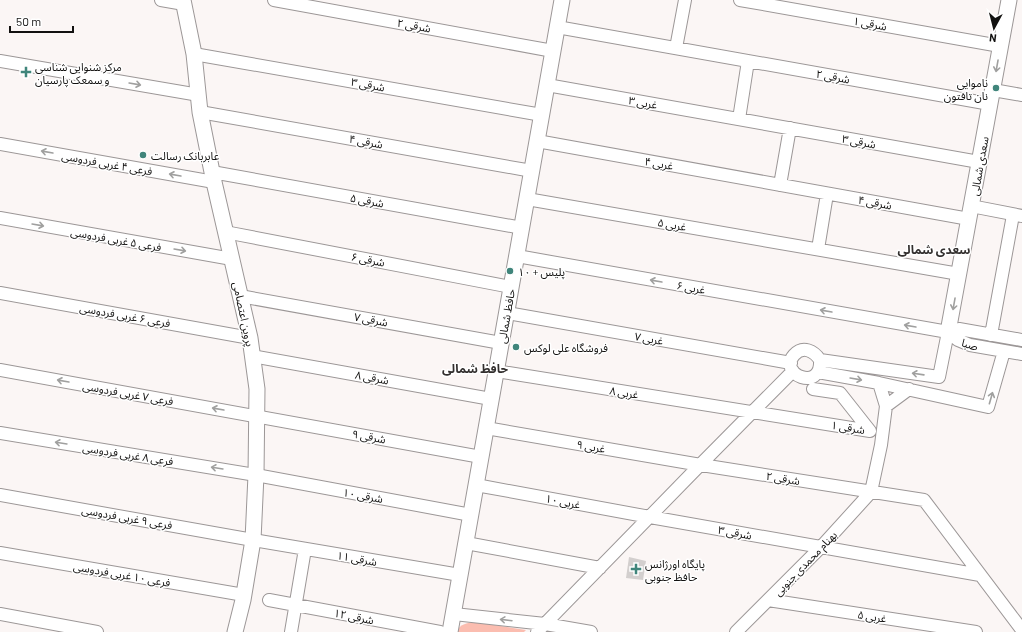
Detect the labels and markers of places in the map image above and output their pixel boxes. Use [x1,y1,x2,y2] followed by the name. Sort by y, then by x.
[35,60,122,88] place label: مرکز شنوایی شناسی و سمعک پارسیان
[20,66,32,78] marker: مرکز شنوایی شناسی و سمعک پارسیان
[944,76,988,103] place label: ناموایی نان تافتون
[991,83,1001,93] marker: ناموایی نان تافتون
[151,149,220,163] place label: عابربانک رسالت
[138,150,148,160] marker: عابربانک رسالت
[518,265,565,280] place label: پلیس + ۱۰
[505,266,515,276] marker: پلیس + ۱۰
[524,341,608,355] place label: فروشگاه علی لوکس
[511,342,521,352] marker: فروشگاه علی لوکس
[645,557,705,584] place label: پایگاه اورژانس حافظ جنوبی
[630,563,642,575] marker: پایگاه اورژانس حافظ جنوبی

